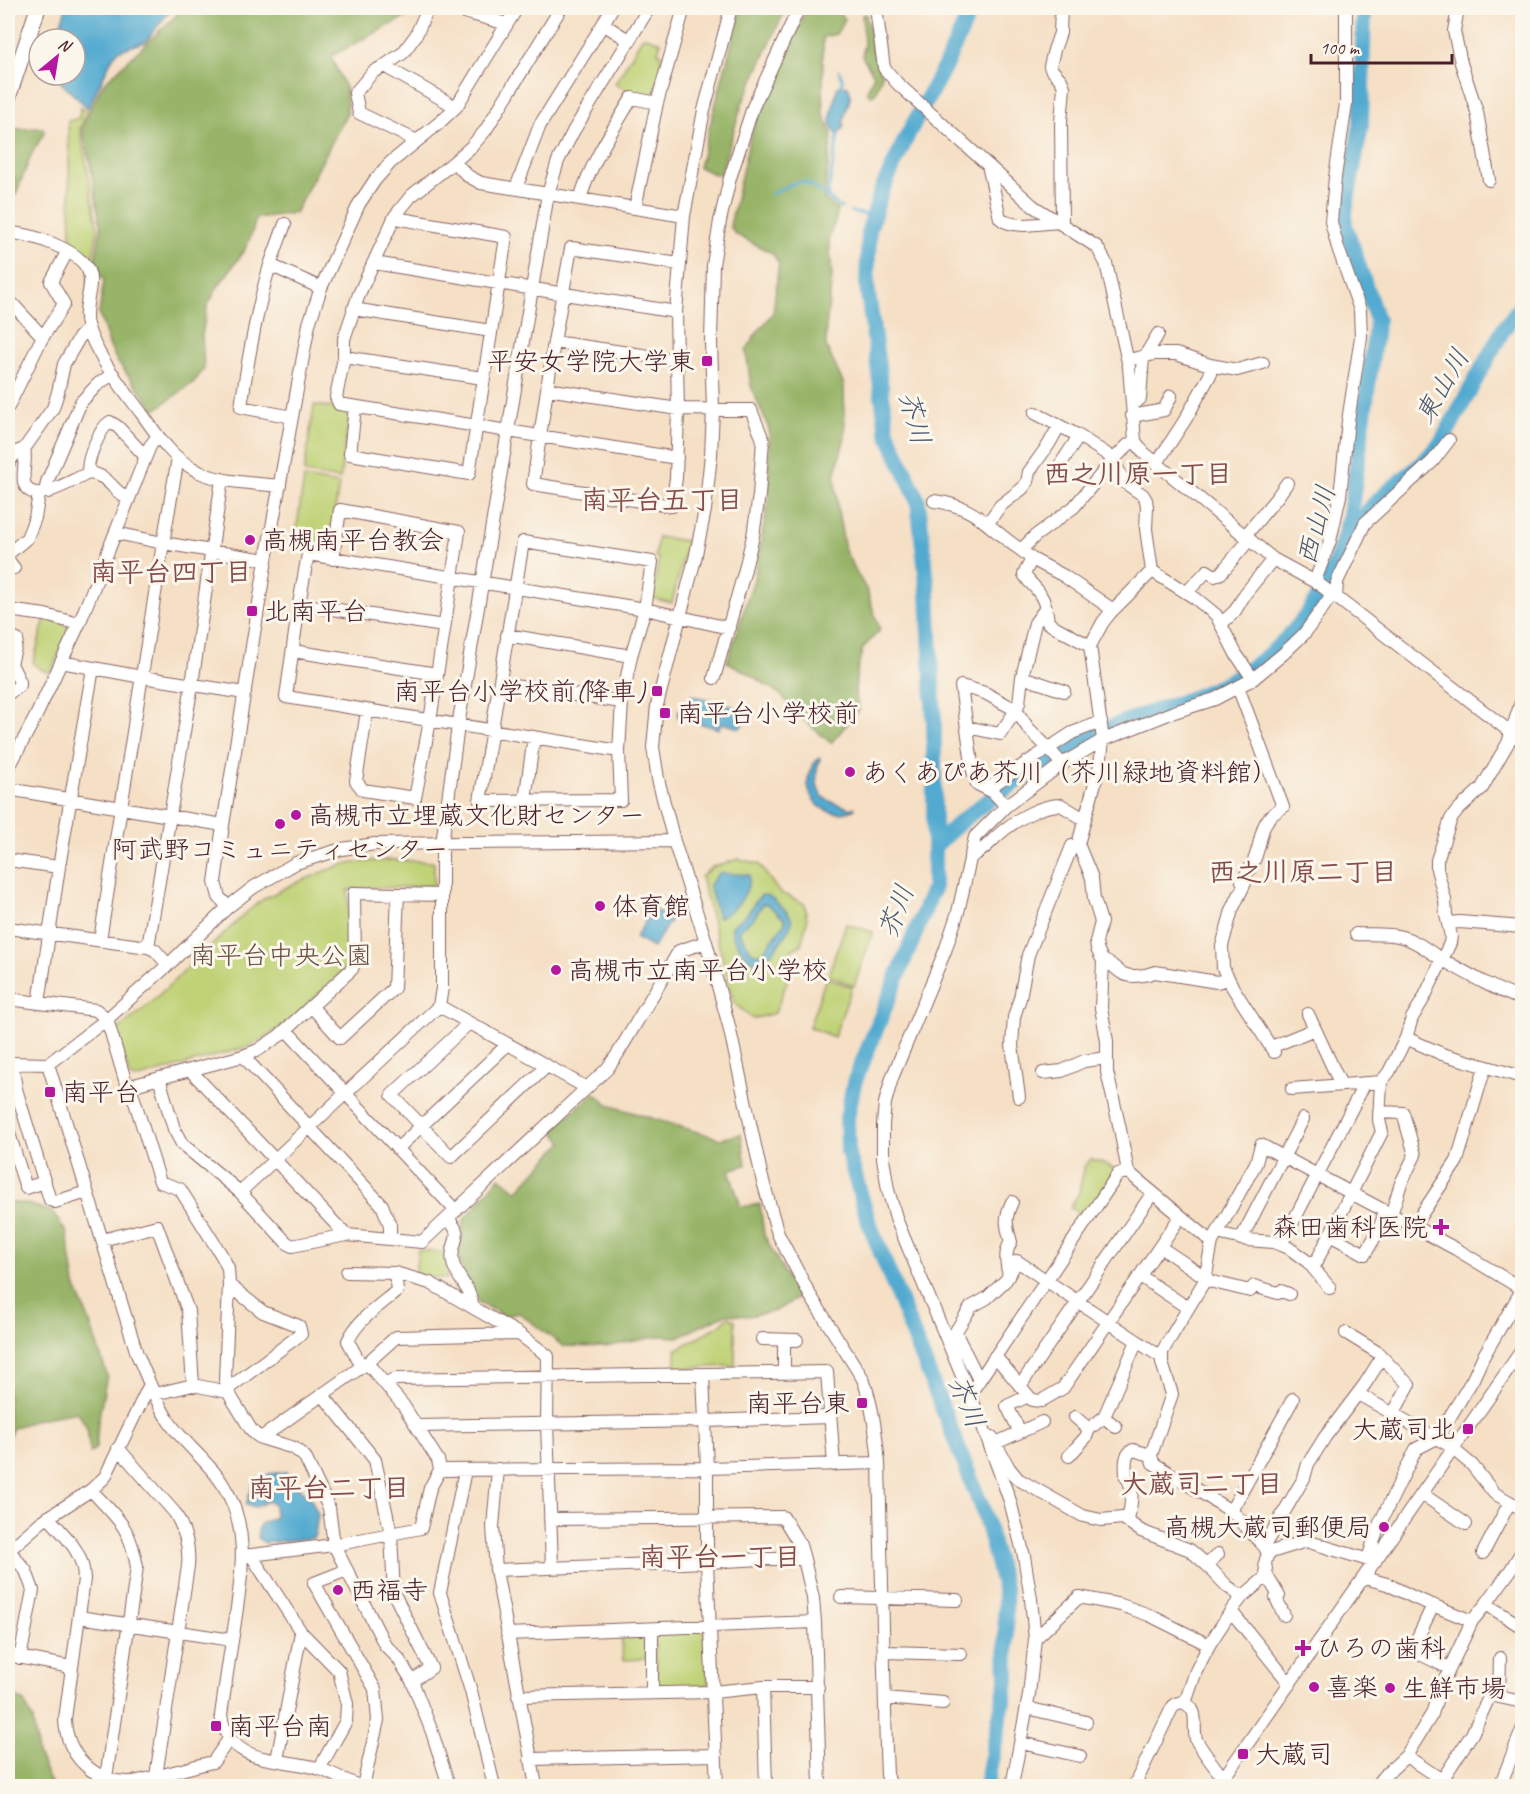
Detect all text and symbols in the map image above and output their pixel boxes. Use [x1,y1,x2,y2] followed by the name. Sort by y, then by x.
[27,27,87,87] north arrow
[1311,27,1452,65] scale bar
[55,34,76,58] text: N
[1320,37,1361,59] text: 100 m
[1407,342,1477,430] water label: 東山川
[487,345,695,378] place label: 平安女学院大学東
[700,354,714,368] marker: 平安女学院大学東
[892,388,938,448] water label: 芥川
[1044,457,1233,491] district label: 西之川原一丁目
[1289,481,1343,569] water label: 西山川
[581,483,743,517] district label: 南平台五丁目
[262,524,444,557] place label: 高槻南平台教会
[243,533,257,547] marker: 高槻南平台教会
[90,555,252,589] district label: 南平台四丁目
[264,595,368,628] place label: 北南平台
[245,604,259,618] marker: 北南平台
[394,675,646,708] place label: 南平台小学校前(降車)
[650,684,664,698] marker: 南平台小学校前(降車)
[677,697,859,730] place label: 南平台小学校前
[658,706,672,720] marker: 南平台小学校前
[862,756,1278,789] place label: あくあぴあ芥川（芥川緑地資料館）
[843,765,857,779] marker: あくあぴあ芥川（芥川緑地資料館）
[308,799,645,832] place label: 高槻市立埋蔵文化財センター
[289,808,303,822] marker: 高槻市立埋蔵文化財センター
[273,817,287,831] marker: 阿武野コミュニティセンター
[112,833,448,866] place label: 阿武野コミュニティセンター
[1209,855,1398,889] district label: 西之川原二丁目
[870,880,922,942] water label: 芥川
[612,890,690,923] place label: 体育館
[593,899,607,913] marker: 体育館
[190,939,372,972] park label: 南平台中央公園
[568,954,828,987] place label: 高槻市立南平台小学校
[549,963,563,977] marker: 高槻市立南平台小学校
[62,1076,140,1109] place label: 南平台
[43,1085,57,1099] marker: 南平台
[1272,1211,1428,1244] place label: 森田歯科医院
[1432,1218,1450,1236] marker: 森田歯科医院
[941,1371,993,1433] water label: 芥川
[746,1387,850,1420] place label: 南平台東
[855,1396,869,1410] marker: 南平台東
[1352,1413,1456,1446] place label: 大蔵司北
[1461,1422,1475,1436] marker: 大蔵司北
[1121,1467,1283,1501] district label: 大蔵司二丁目
[248,1471,410,1505] district label: 南平台二丁目
[1164,1511,1372,1544] place label: 高槻大蔵司郵便局
[1377,1520,1391,1534] marker: 高槻大蔵司郵便局
[639,1540,801,1574] district label: 南平台一丁目
[350,1574,428,1607] place label: 西福寺
[331,1583,345,1597] marker: 西福寺
[1316,1632,1446,1665] place label: ひろの歯科
[1294,1639,1312,1657] marker: ひろの歯科
[1326,1671,1378,1704] place label: 喜楽
[1402,1672,1506,1705] place label: 生鮮市場
[1307,1680,1321,1694] marker: 喜楽
[1383,1681,1397,1695] marker: 生鮮市場
[228,1710,332,1743] place label: 南平台南
[209,1719,223,1733] marker: 南平台南
[1255,1738,1333,1771] place label: 大蔵司
[1236,1747,1250,1761] marker: 大蔵司

